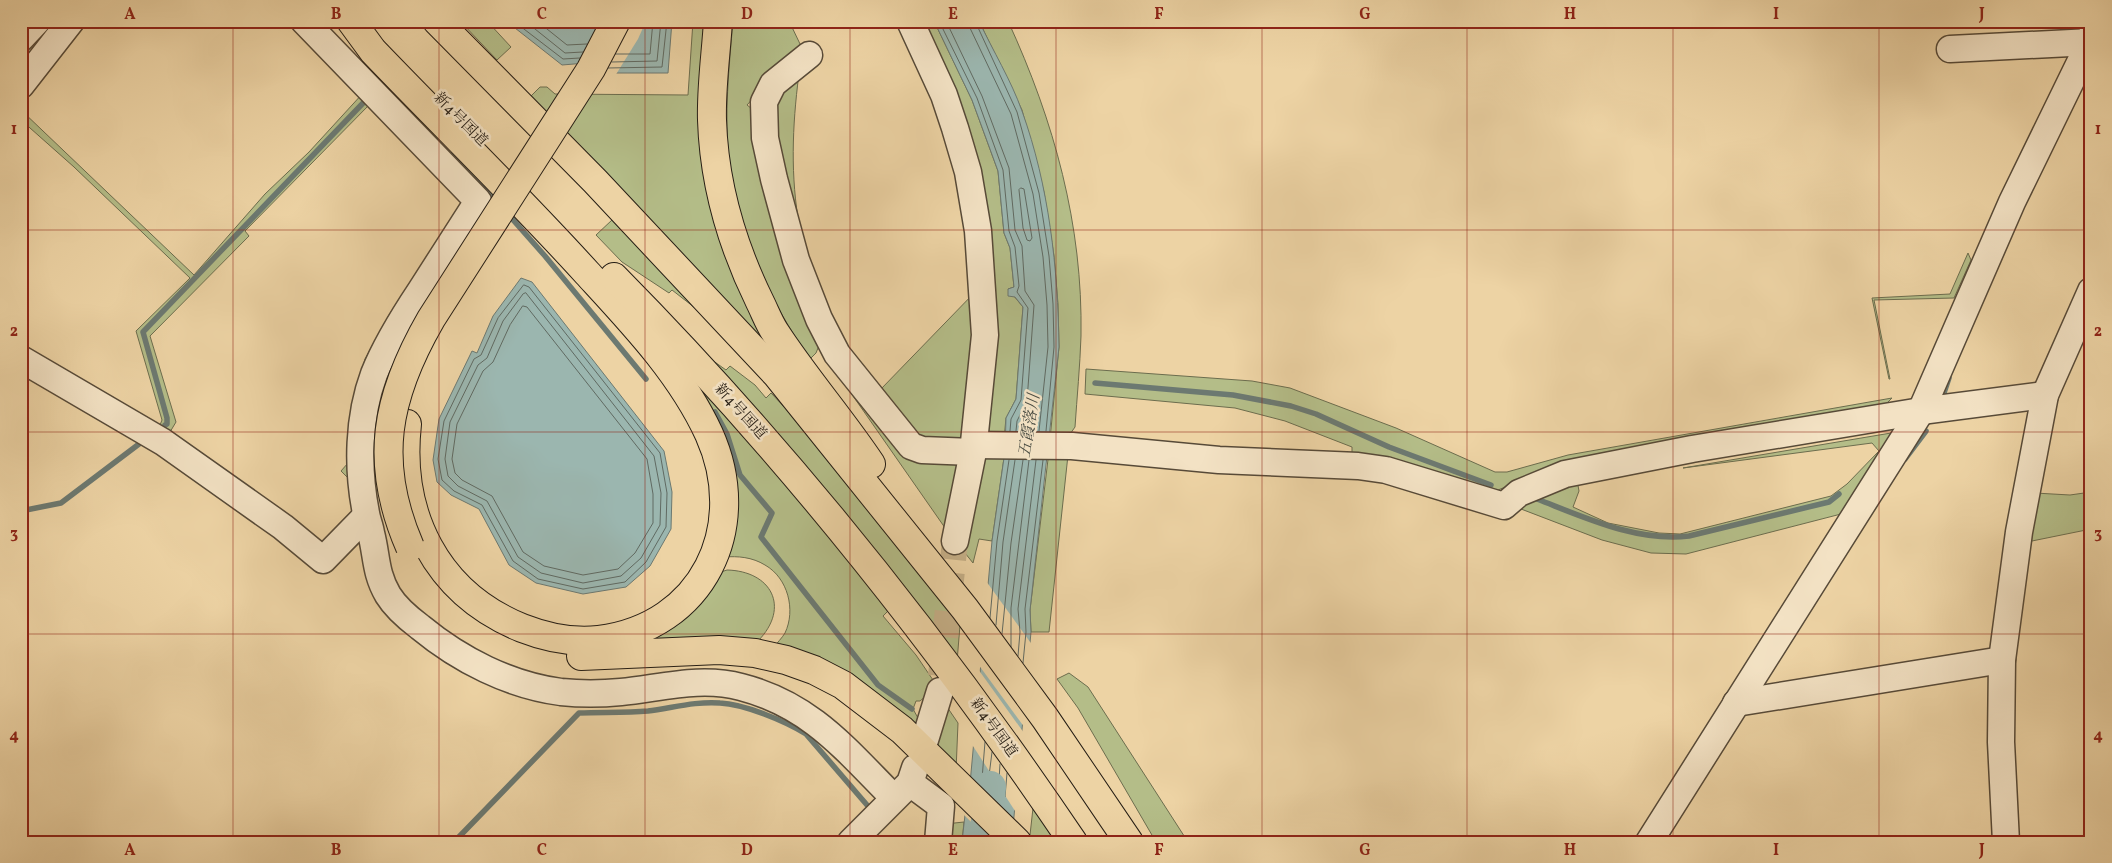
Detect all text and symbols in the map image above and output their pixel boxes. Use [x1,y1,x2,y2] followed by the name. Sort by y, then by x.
[124,4,136,26] text: A
[331,4,342,26] text: B
[537,4,547,26] text: C
[741,4,753,26] text: D
[948,4,958,26] text: E
[1154,4,1164,26] text: F
[1359,4,1371,26] text: G
[1564,4,1576,26] text: H
[1773,4,1779,26] text: I
[1978,4,1985,26] text: J
[428,88,492,152] street label: 新4号国道
[11,119,17,141] text: 1
[2095,119,2101,141] text: 1
[10,321,18,343] text: 2
[2094,321,2102,343] text: 2
[709,379,771,445] street label: 新4号国道
[1014,391,1046,459] water label: 五霞落川
[10,523,18,545] text: 3
[2094,523,2102,545] text: 3
[964,694,1022,762] street label: 新4号国道
[9,725,19,747] text: 4
[2093,725,2103,747] text: 4
[124,840,136,862] text: A
[331,840,342,862] text: B
[537,840,547,862] text: C
[741,840,753,862] text: D
[948,840,958,862] text: E
[1154,840,1164,862] text: F
[1359,840,1371,862] text: G
[1564,840,1576,862] text: H
[1773,840,1779,862] text: I
[1978,840,1985,862] text: J

